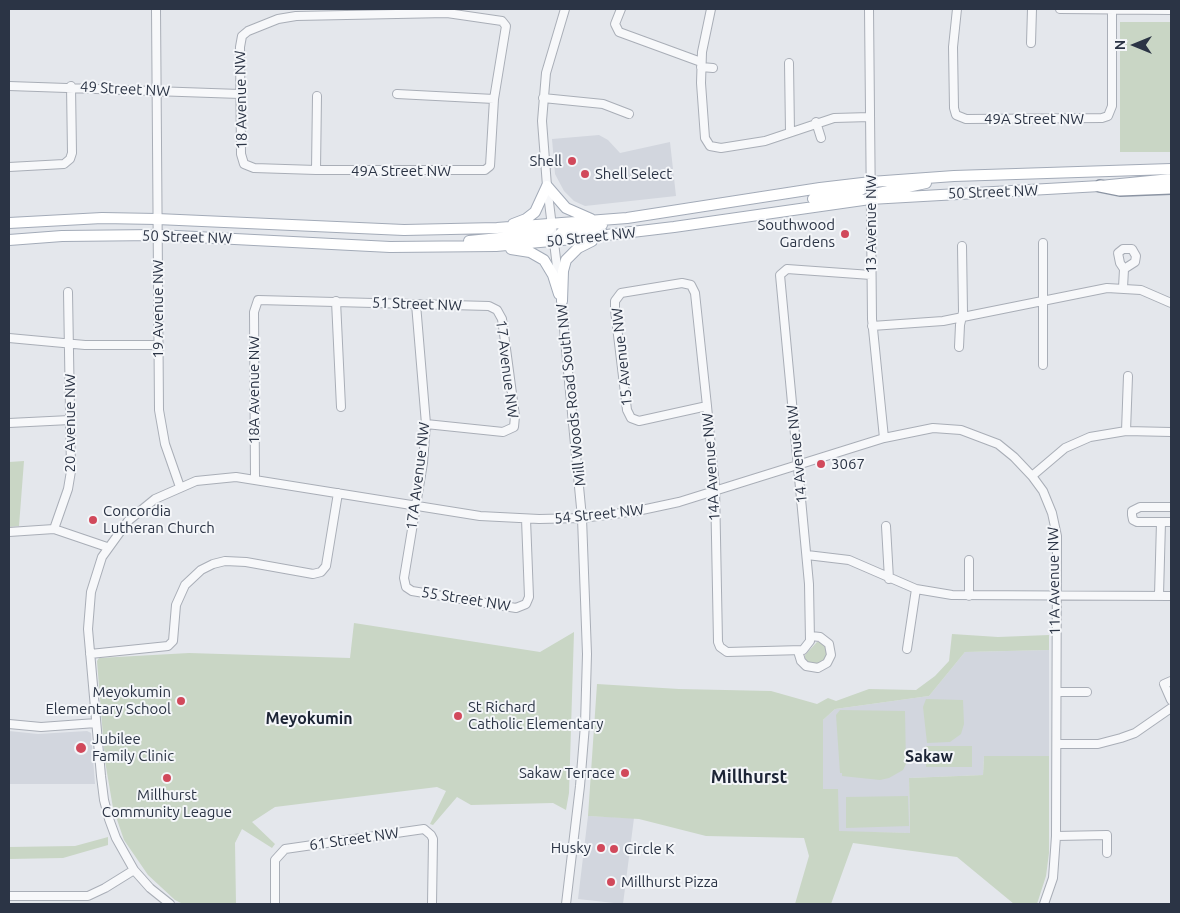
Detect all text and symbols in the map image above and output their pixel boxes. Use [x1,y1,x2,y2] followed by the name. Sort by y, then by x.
[1110,20,1160,70] north arrow
[1112,40,1128,50] text: N
[231,50,251,150] street label: 18 Avenue NW
[79,78,171,100] street label: 49 Street NW
[984,110,1084,128] street label: 49A Street NW
[529,152,562,170] place label: Shell
[566,155,578,167] marker: Shell
[351,162,451,180] street label: 49A Street NW
[595,165,672,183] place label: Shell Select
[579,168,591,180] marker: Shell Select
[862,175,880,273] street label: 13 Avenue NW
[948,181,1038,203] street label: 50 Street NW
[757,216,835,251] place label: Southwood Gardens
[545,223,637,251] street label: 50 Street NW
[142,226,232,248] street label: 50 Street NW
[839,228,851,240] marker: Southwood Gardens
[149,260,167,358] street label: 19 Avenue NW
[372,293,462,315] street label: 51 Street NW
[552,303,590,487] street label: Mill Woods Road South NW
[608,307,636,407] street label: 15 Avenue NW
[492,319,522,419] street label: 17 Avenue NW
[245,336,263,444] street label: 18A Avenue NW
[61,374,79,472] street label: 20 Avenue NW
[783,404,811,504] street label: 14 Avenue NW
[698,412,724,522] street label: 14A Avenue NW
[402,421,434,531] street label: 17A Avenue NW
[831,455,865,473] place label: 3067
[815,458,827,470] marker: 3067
[553,500,645,528] street label: 54 Street NW
[103,502,215,537] place label: Concordia Lutheran Church
[87,514,99,526] marker: Concordia Lutheran Church
[1044,527,1064,635] street label: 11A Avenue NW
[420,583,512,615] street label: 55 Street NW
[45,683,171,718] place label: Meyokumin Elementary School
[175,695,187,707] marker: Meyokumin Elementary School
[468,698,603,733] place label: St Richard Catholic Elementary
[265,709,353,729] district label: Meyokumin
[452,710,464,722] marker: St Richard Catholic Elementary
[92,730,174,765] place label: Jubilee Family Clinic
[74,741,88,755] marker: Jubilee Family Clinic
[905,747,953,767] district label: Sakaw
[519,764,615,782] place label: Sakaw Terrace
[711,766,787,788] district label: Millhurst
[619,767,631,779] marker: Sakaw Terrace
[161,772,173,784] marker: Millhurst Community League
[102,786,232,821] place label: Millhurst Community League
[308,824,400,854] street label: 61 Street NW
[551,839,591,857] place label: Husky
[624,840,674,858] place label: Circle K
[595,842,607,854] marker: Husky
[608,843,620,855] marker: Circle K
[621,873,718,891] place label: Millhurst Pizza
[605,876,617,888] marker: Millhurst Pizza

